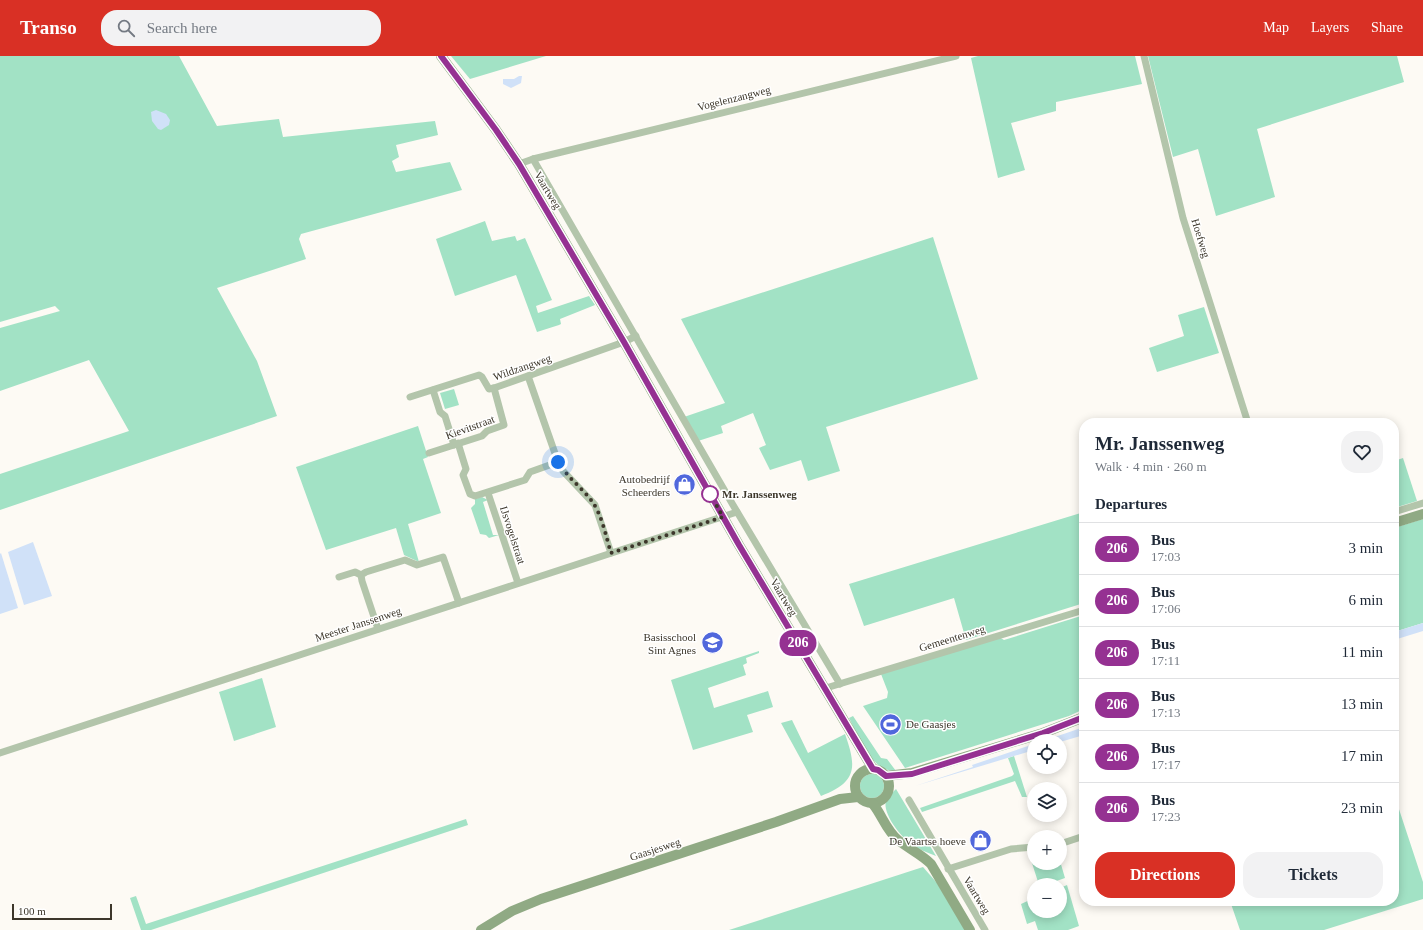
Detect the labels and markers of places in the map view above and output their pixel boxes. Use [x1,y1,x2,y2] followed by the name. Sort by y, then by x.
[672,472,698,498] shop icon: Autobedrijf Scheerders
[619,473,670,498] place label: Autobedrijf Scheerders
[701,485,719,503] marker: Mr. Janssenweg
[722,488,797,500] place label: Mr. Janssenweg
[699,630,725,656] school or university icon: Basisschool Sint Agnes
[643,631,696,656] place label: Basisschool Sint Agnes
[878,711,904,737] sports icon: De Gaasjes
[906,718,956,730] place label: De Gaasjes
[968,828,994,854] shop icon: De Vaartse hoeve
[889,835,966,847] place label: De Vaartse hoeve

